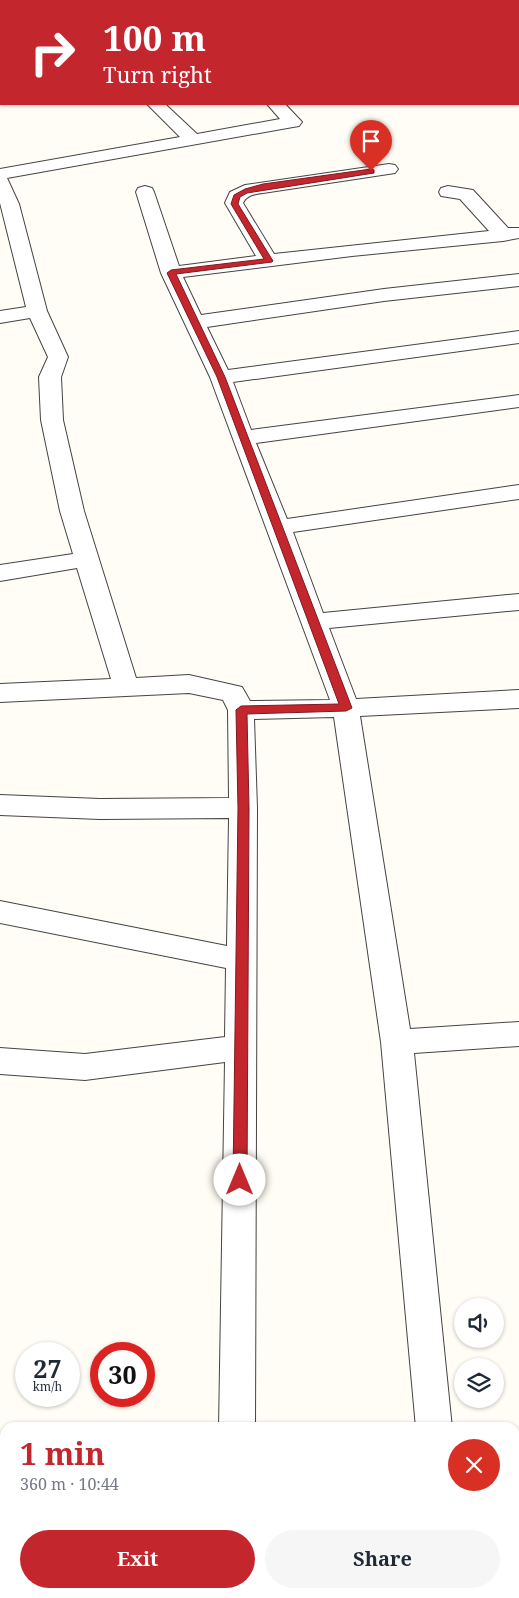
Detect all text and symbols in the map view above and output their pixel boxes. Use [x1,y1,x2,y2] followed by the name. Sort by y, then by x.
[103,14,206,61] text: 100 m
[20,20,85,85] icon: right
[103,59,212,89] text: Turn right
[350,120,392,171] pin
[357,127,385,155] icon: arrive
[213,1153,265,1205] position arrow
[454,1298,504,1408] map controls
[454,1298,504,1348] button: sound
[90,1342,155,1407] speed limit sign: 30
[33,1351,62,1385] text: 27
[454,1358,504,1408] button: layers
[33,1378,62,1395] text: km/h
[20,1433,105,1474] text: 1 min
[448,1439,500,1491] button: close
[20,1473,119,1495] text: 360 m · 10:44
[20,1530,255,1588] button: Exit
[265,1530,500,1588] button: Share

